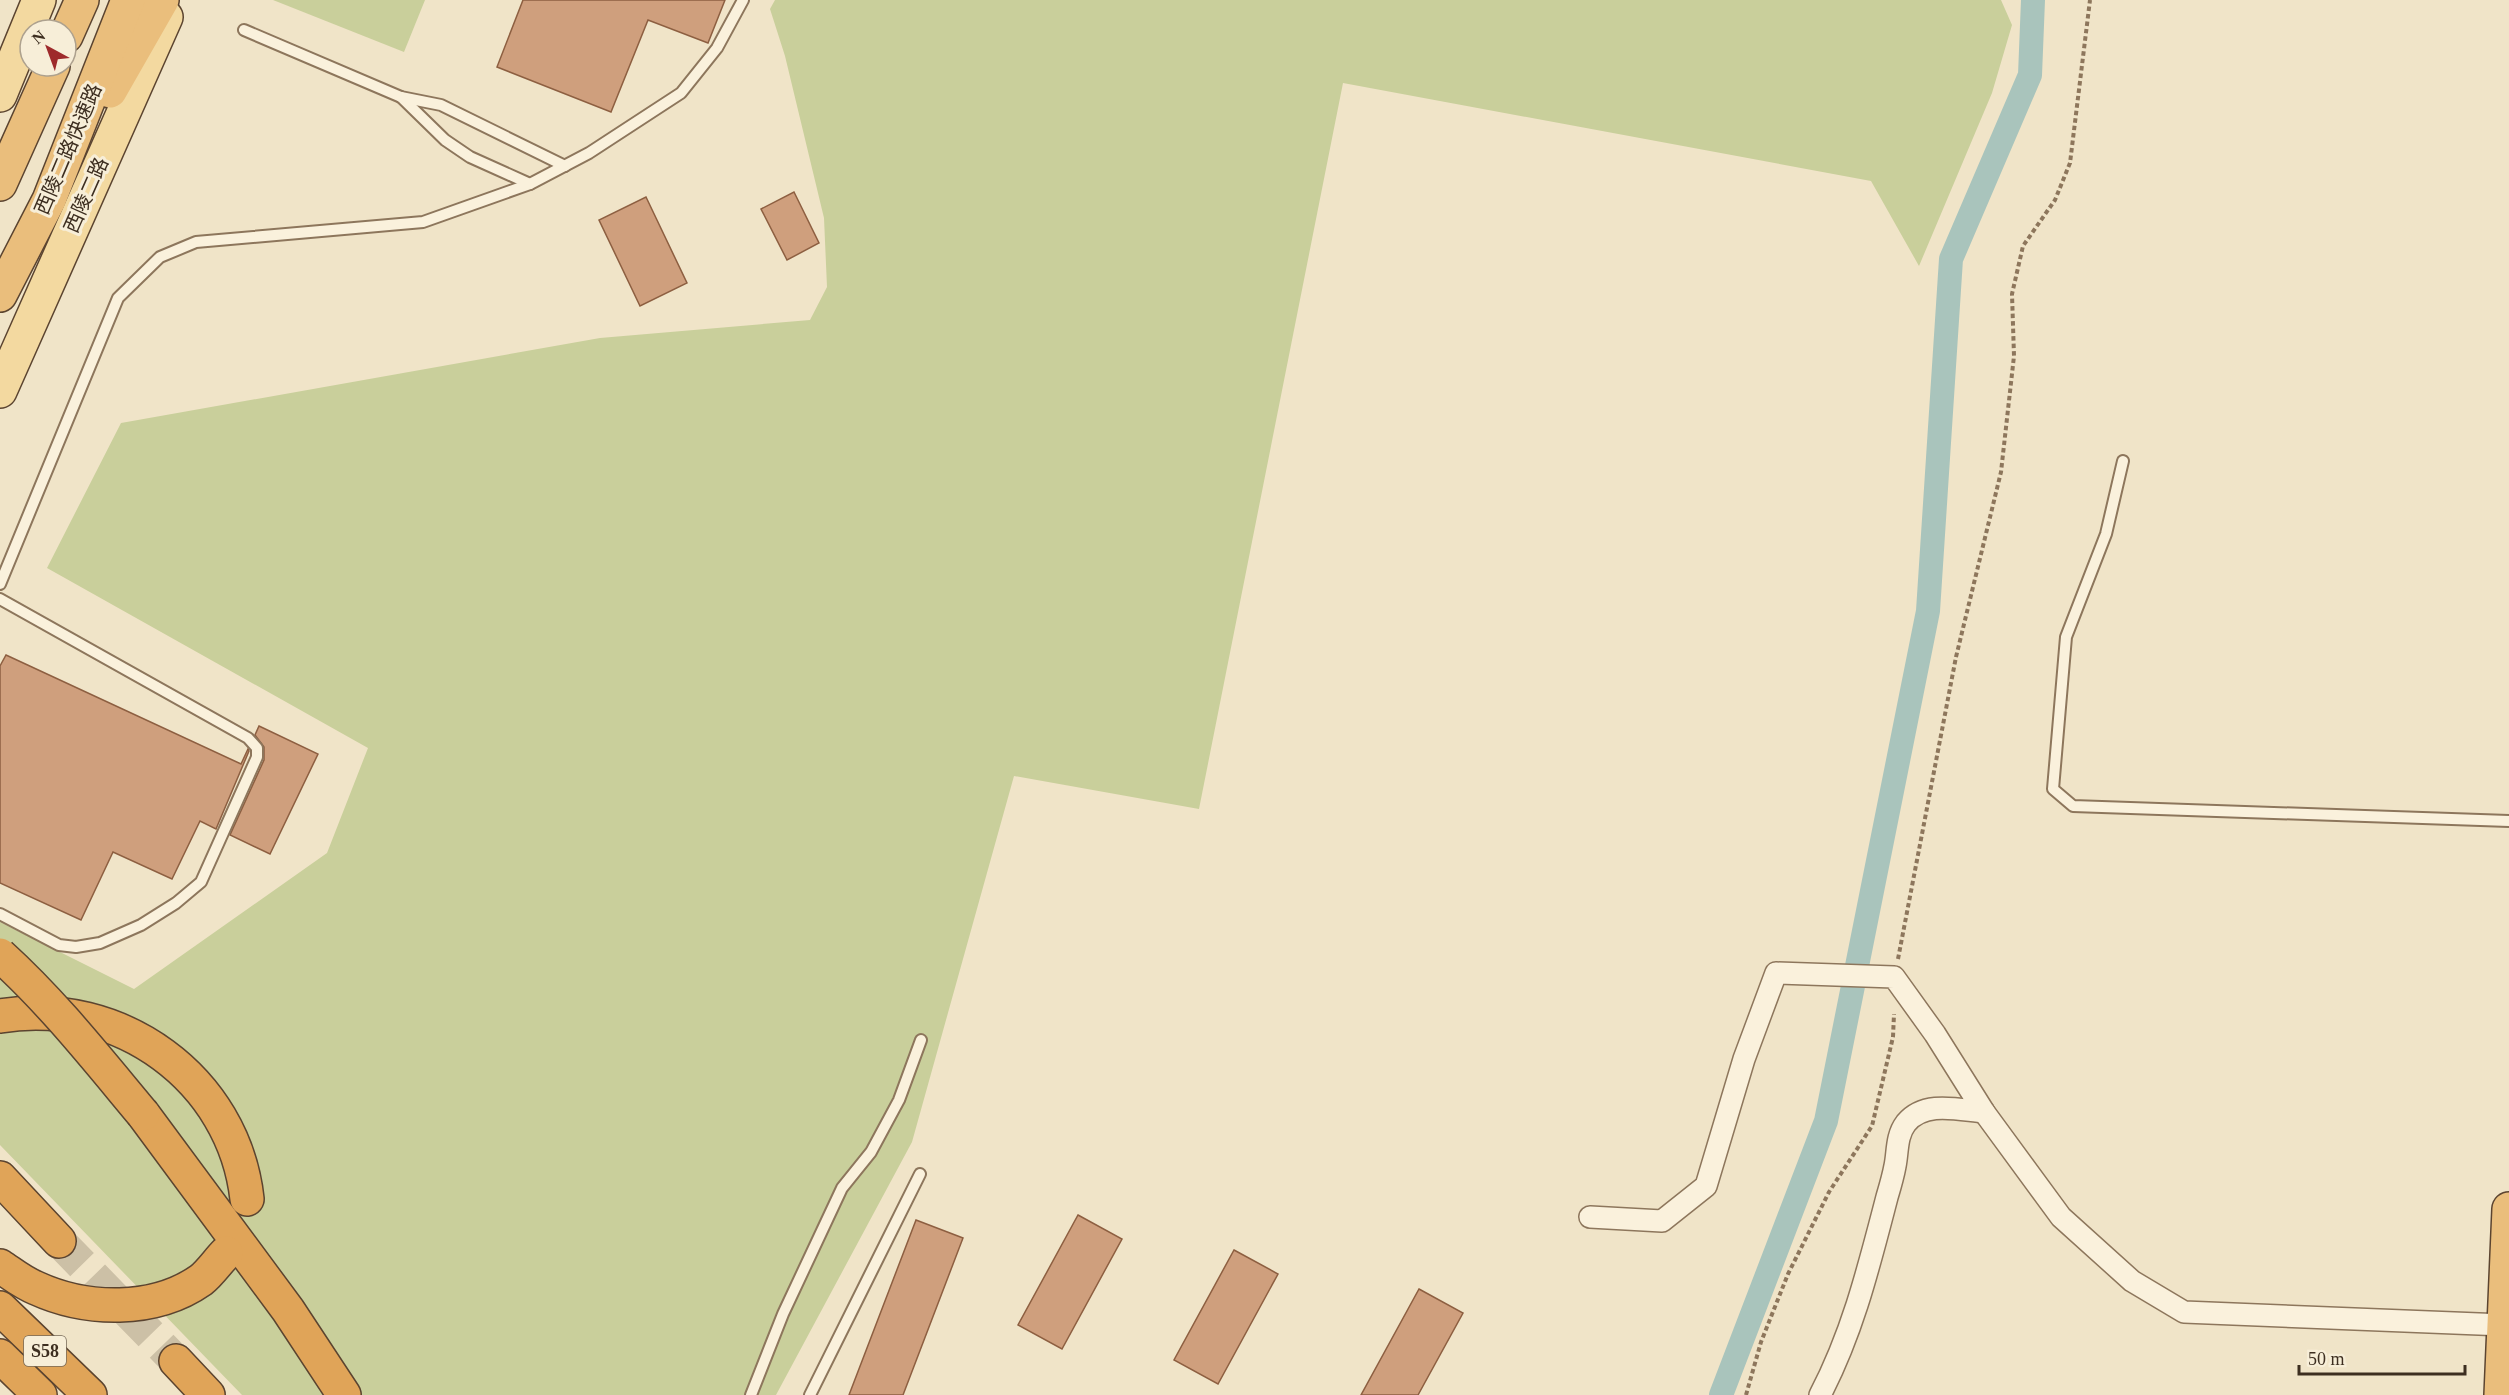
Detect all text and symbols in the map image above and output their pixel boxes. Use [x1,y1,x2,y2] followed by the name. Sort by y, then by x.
[18,18,78,78] north arrow
[29,27,49,47] text: N
[30,80,106,218] street label: 西陵二路快速路
[59,154,113,236] street label: 西陵二路
[24,1336,66,1366] road number: S58
[2299,1338,2466,1376] scale bar
[2308,1349,2345,1369] text: 50 m

